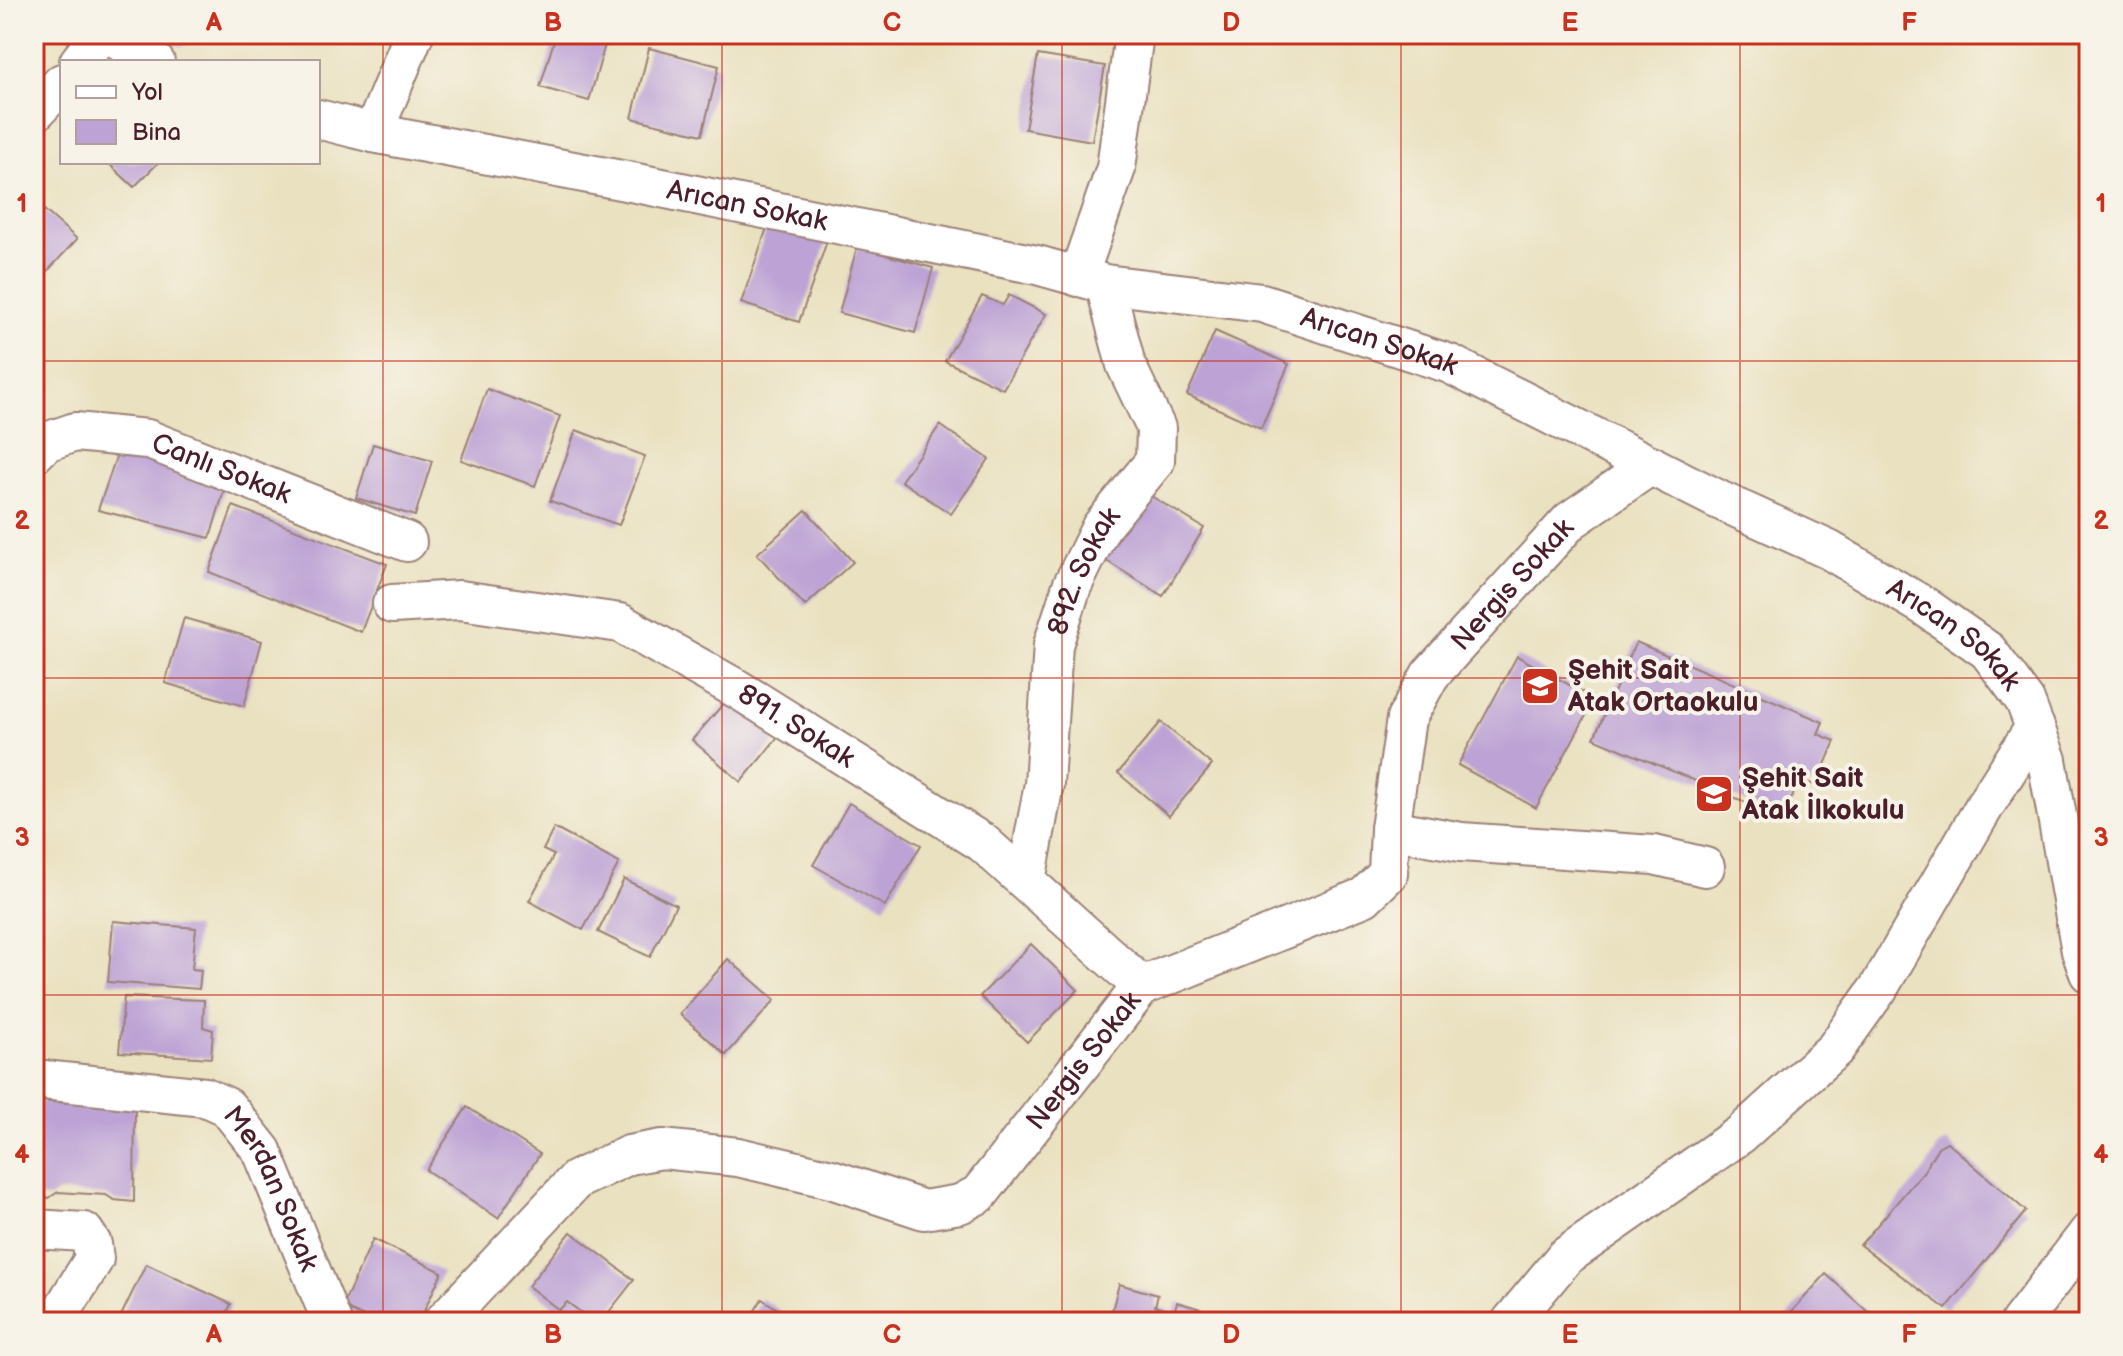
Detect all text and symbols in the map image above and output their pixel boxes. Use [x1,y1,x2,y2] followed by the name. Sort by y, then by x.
[205,8,222,39] text: A
[544,8,562,39] text: B
[883,8,901,39] text: C
[1222,8,1240,39] text: D
[1562,8,1579,39] text: E
[1901,8,1917,39] text: F
[60,60,320,164] legend
[131,78,163,107] text: Yol
[132,118,181,147] text: Bina
[664,173,831,238] street label: Arıcan Sokak
[17,189,27,220] text: 1
[2096,189,2106,220] text: 1
[1297,300,1464,382] street label: Arıcan Sokak
[147,426,296,511] street label: Canlı Sokak
[1041,500,1127,639] street label: 892. Sokak
[14,506,30,537] text: 2
[2093,506,2109,537] text: 2
[1444,512,1581,657] street label: Nergis Sokak
[1881,571,2028,697] street label: Arıcan Sokak
[1567,654,1758,719] place label: Şehit Sait Atak Ortaokulu
[1519,665,1561,707] school or university icon: Şehit Sait Atak Ortaokulu
[732,677,861,775] street label: 891. Sokak
[1741,762,1905,827] place label: Şehit Sait Atak İlkokulu
[1693,773,1735,815] school or university icon: Şehit Sait Atak İlkokulu
[14,823,30,854] text: 3
[2093,823,2109,854] text: 3
[1019,985,1148,1136] street label: Nergis Sokak
[216,1099,326,1276] street label: Merdan Sokak
[14,1140,30,1171] text: 4
[2093,1140,2109,1171] text: 4
[205,1320,222,1351] text: A
[544,1320,562,1351] text: B
[883,1320,901,1351] text: C
[1222,1320,1240,1351] text: D
[1562,1320,1579,1351] text: E
[1901,1320,1917,1351] text: F

